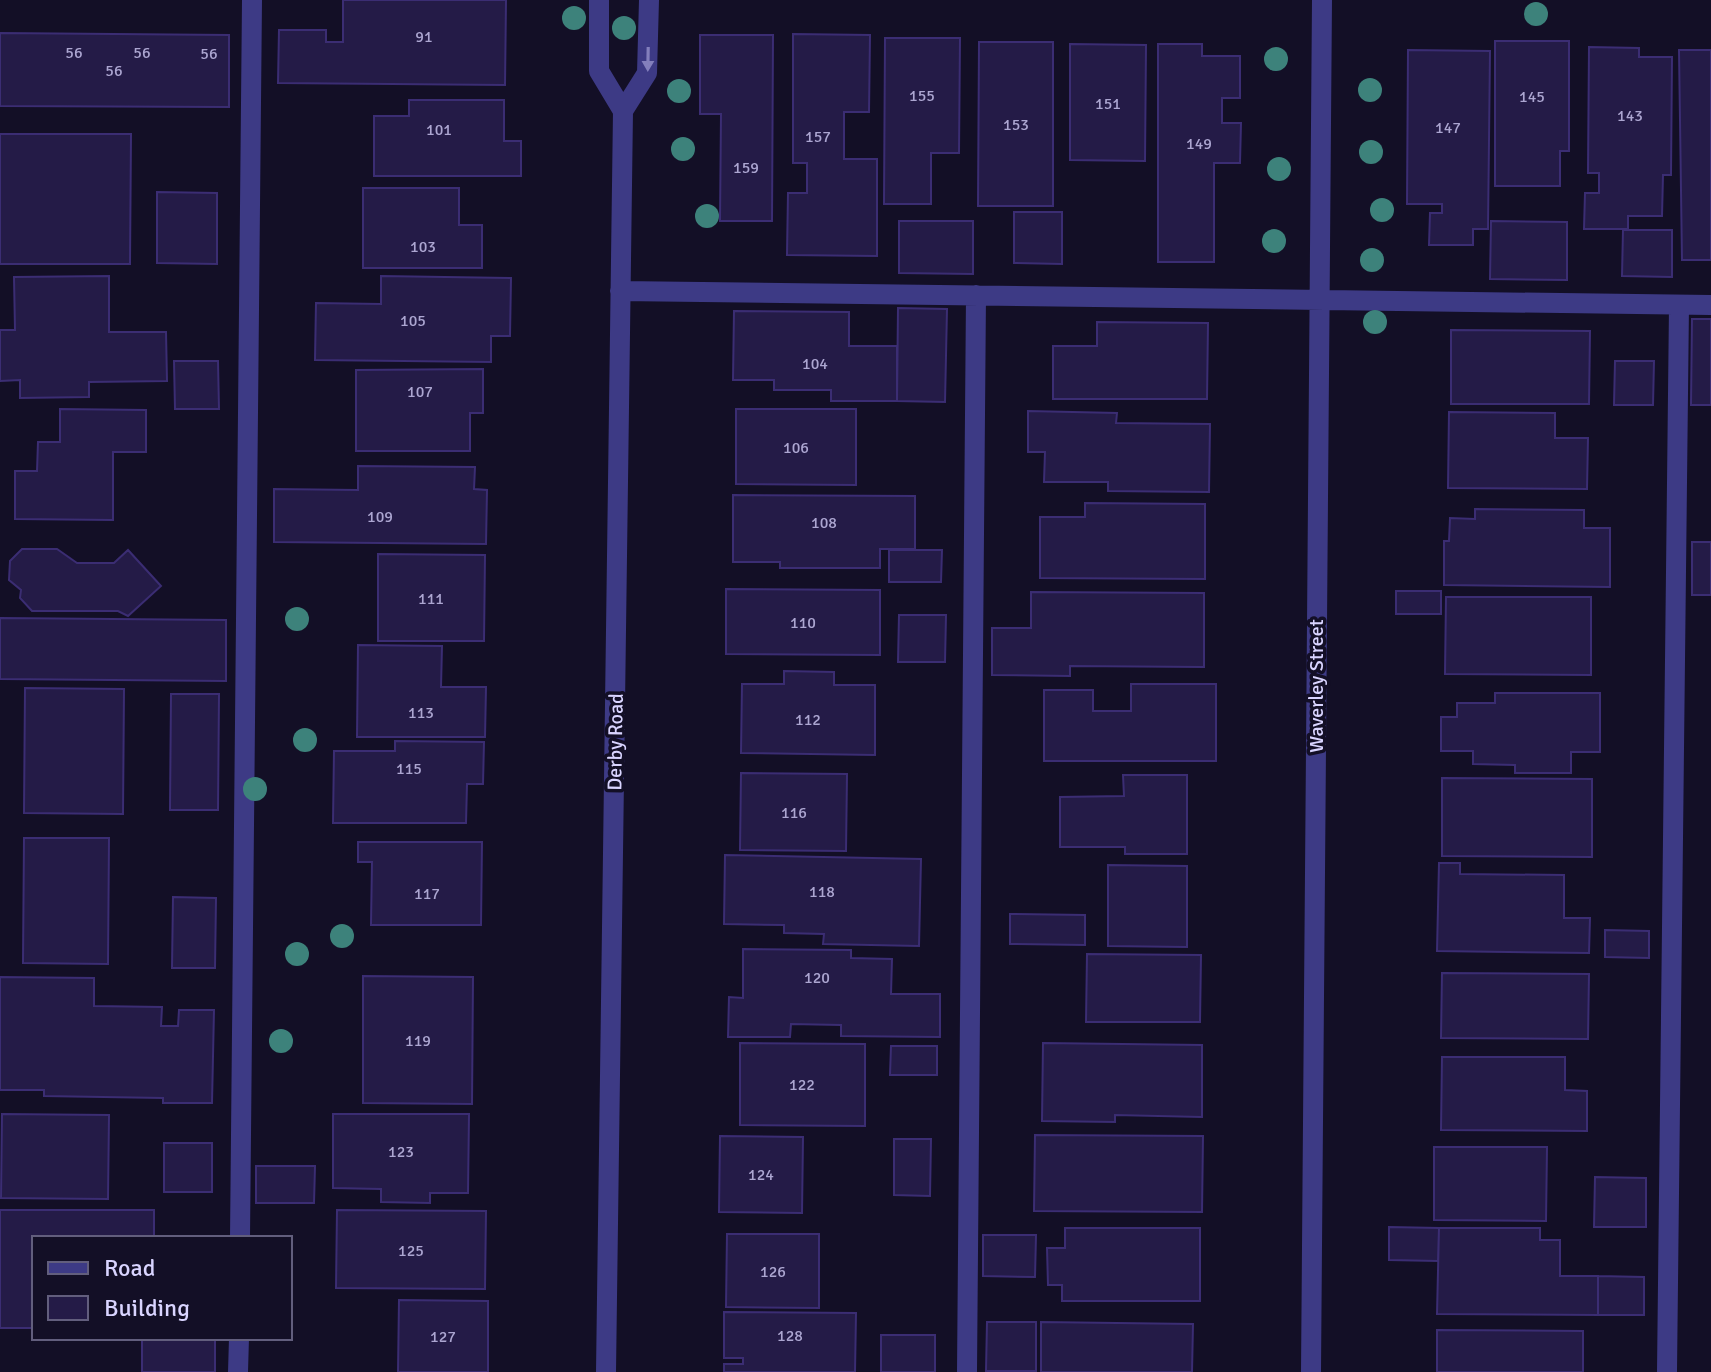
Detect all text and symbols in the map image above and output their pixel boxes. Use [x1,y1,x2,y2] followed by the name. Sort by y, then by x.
[415,27,433,47] house number: 91
[65,43,83,63] house number: 56
[133,43,151,63] house number: 56
[200,44,218,64] house number: 56
[641,47,654,72] one-way arrow
[105,61,123,81] house number: 56
[909,86,935,106] house number: 155
[1519,87,1545,107] house number: 145
[1095,94,1121,114] house number: 151
[1617,106,1643,126] house number: 143
[1003,115,1029,135] house number: 153
[1435,118,1461,138] house number: 147
[426,120,452,140] house number: 101
[805,127,831,147] house number: 157
[1186,134,1212,154] house number: 149
[733,158,759,178] house number: 159
[410,237,436,257] house number: 103
[400,311,426,331] house number: 105
[802,354,828,374] house number: 104
[407,382,433,402] house number: 107
[783,438,809,458] house number: 106
[367,507,393,527] house number: 109
[811,513,837,533] house number: 108
[418,589,444,609] house number: 111
[790,613,816,633] house number: 110
[1304,619,1329,753] street label: Waverley Street
[602,693,629,791] street label: Derby Road
[408,703,434,723] house number: 113
[795,710,821,730] house number: 112
[396,759,422,779] house number: 115
[781,803,807,823] house number: 116
[809,882,835,902] house number: 118
[414,884,440,904] house number: 117
[804,968,830,988] house number: 120
[405,1031,431,1051] house number: 119
[789,1075,815,1095] house number: 122
[388,1142,414,1162] house number: 123
[748,1165,774,1185] house number: 124
[32,1236,292,1340] legend
[398,1241,424,1261] house number: 125
[104,1253,155,1283] text: Road
[760,1262,786,1282] house number: 126
[104,1293,190,1323] text: Building
[777,1326,803,1346] house number: 128
[430,1327,456,1347] house number: 127

